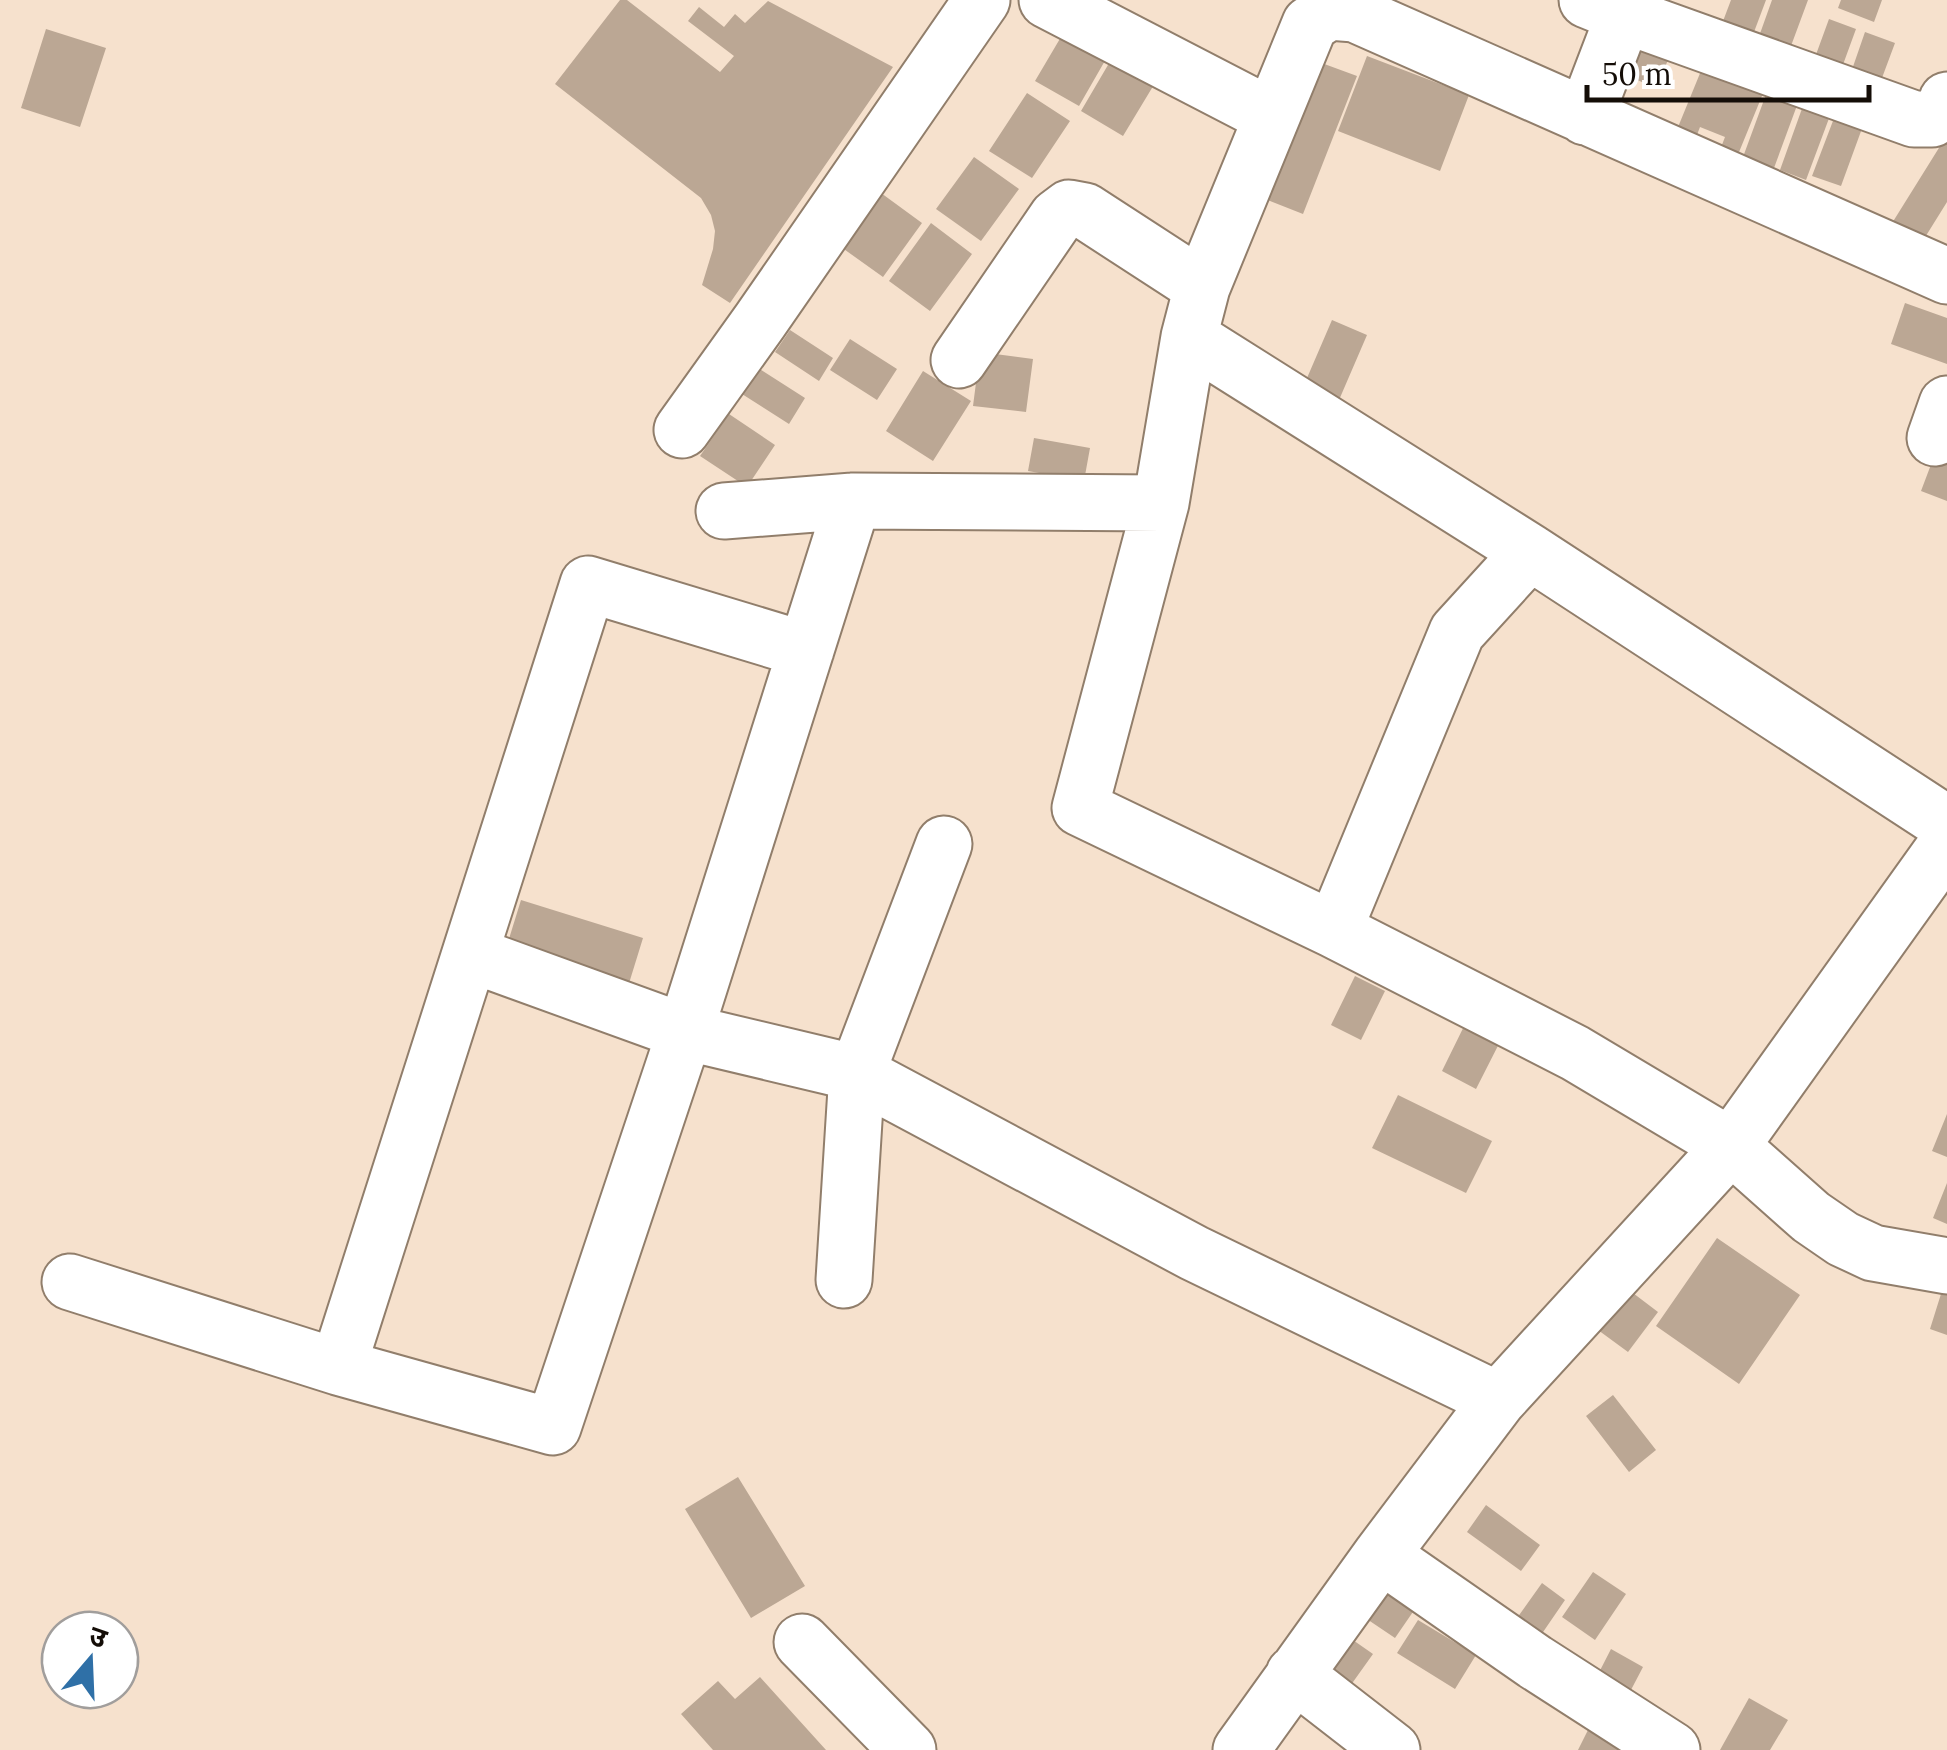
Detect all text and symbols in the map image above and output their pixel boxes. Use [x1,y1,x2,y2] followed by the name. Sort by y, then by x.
[1587,40,1870,102] scale bar
[1602,55,1672,93] text: 50 m
[40,1610,140,1710] north arrow
[85,1617,112,1656] text: उ

